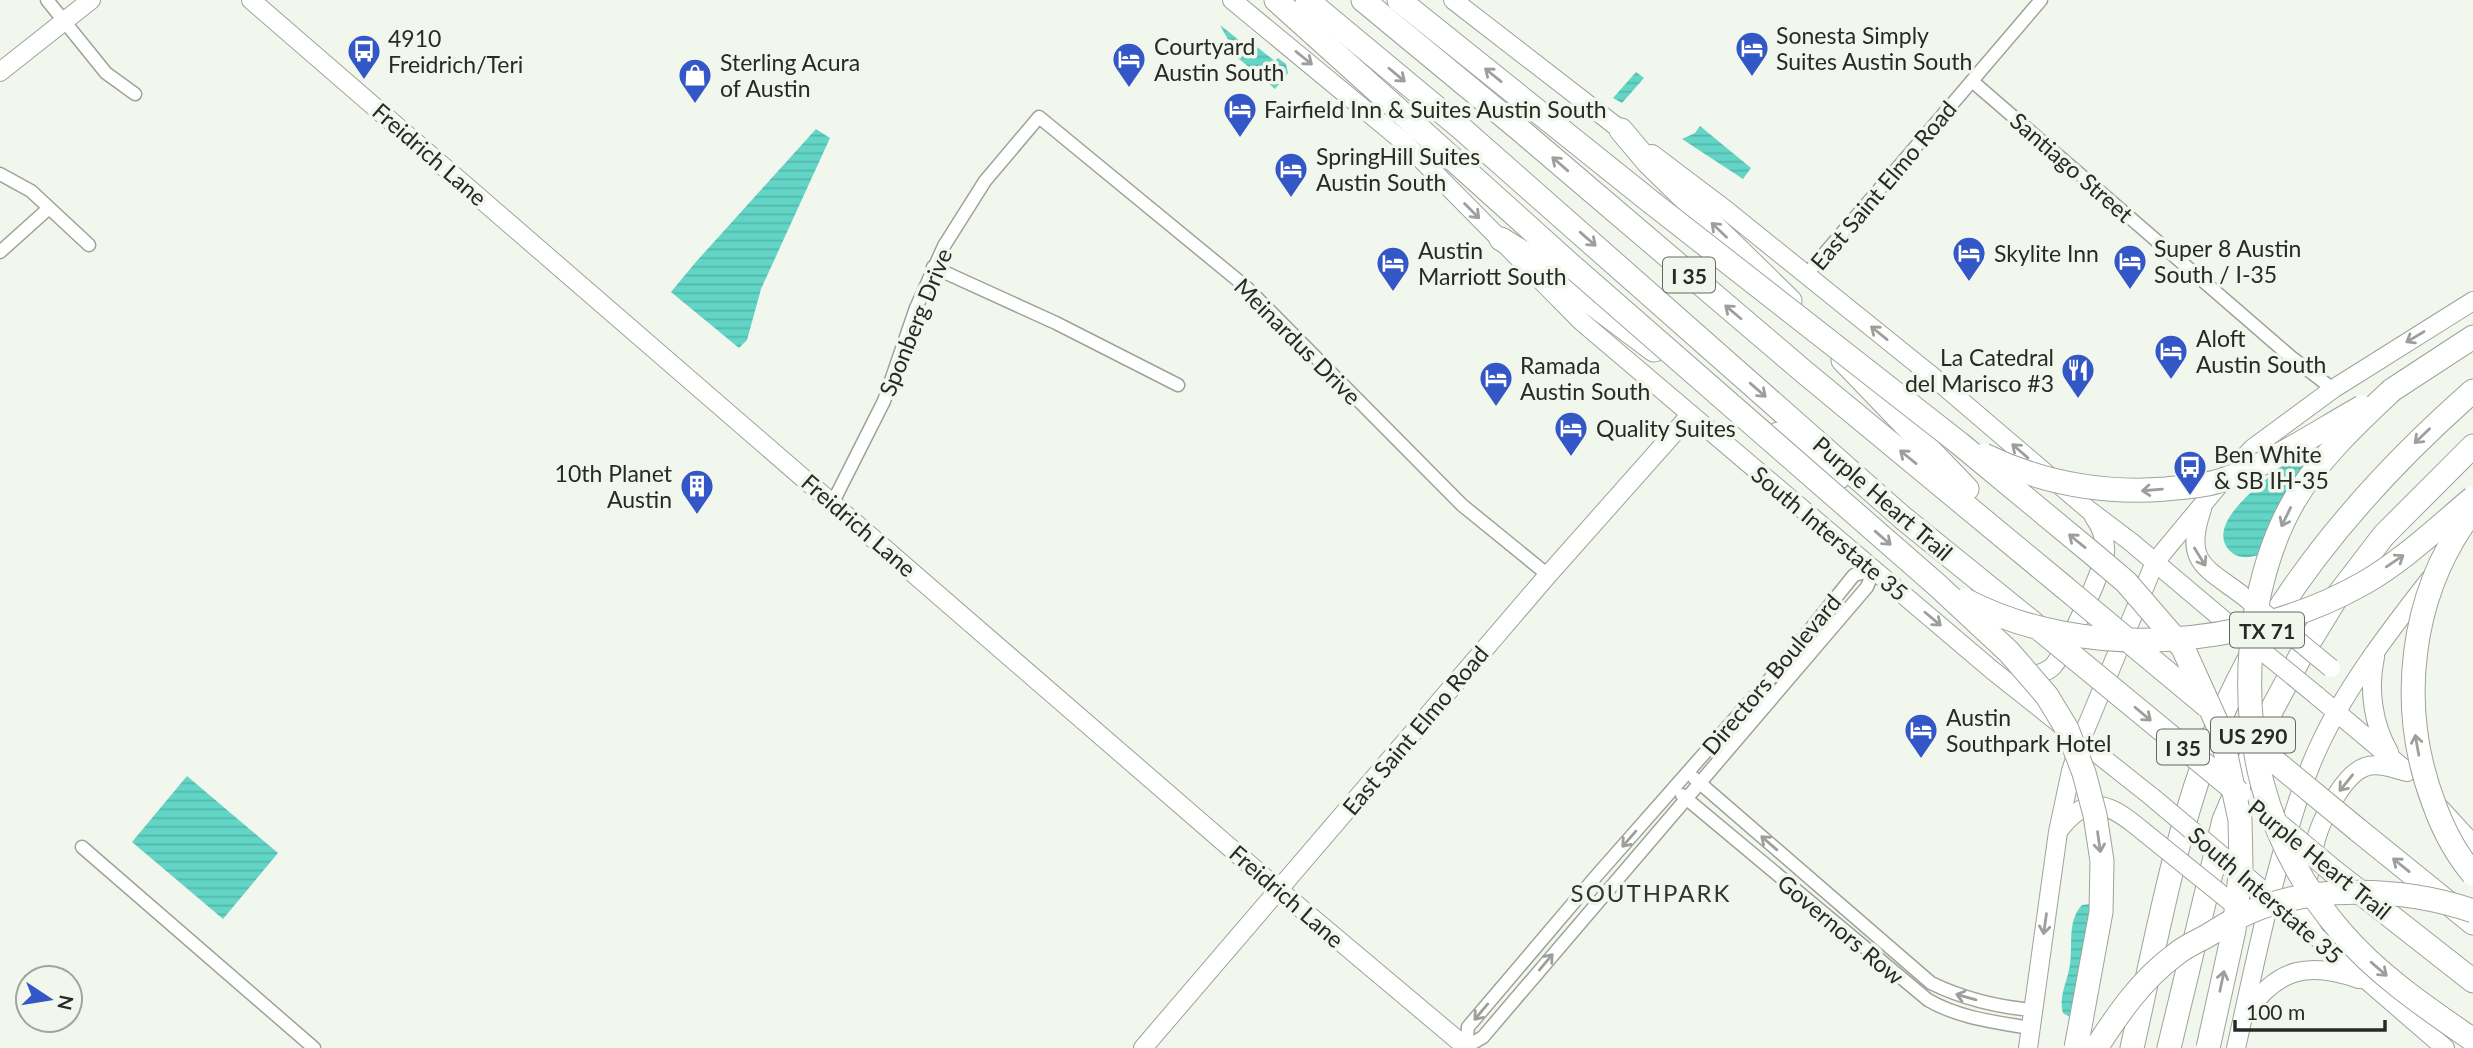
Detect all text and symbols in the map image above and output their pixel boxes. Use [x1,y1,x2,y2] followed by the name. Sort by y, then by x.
[1776,21,1972,75] place label: Sonesta Simply Suites Austin South
[388,24,523,78] place label: 4910 Freidrich/Teri
[1733,29,1771,78] hotel icon: Sonesta Simply Suites Austin South
[345,32,383,81] bus stop icon: 4910 Freidrich/Teri
[1154,32,1284,86] place label: Courtyard Austin South
[1110,40,1148,89] hotel icon: Courtyard Austin South
[720,48,860,102] place label: Sterling Acura of Austin
[1294,51,1312,66] one-way arrow
[676,56,714,105] shop icon: Sterling Acura of Austin
[1387,67,1405,83] one-way arrow
[1485,68,1503,83] one-way arrow
[1221,90,1259,139] hotel icon: Fairfield Inn & Suites Austin South
[1264,95,1607,123] place label: Fairfield Inn & Suites Austin South
[1804,95,1962,275] street label: East Saint Elmo Road
[367,97,493,211] street label: Freidrich Lane
[2005,106,2140,228] street label: Santiago Street
[1316,142,1480,196] place label: SpringHill Suites Austin South
[1272,150,1310,199] hotel icon: SpringHill Suites Austin South
[1551,156,1569,172] one-way arrow
[1464,202,1481,219] one-way arrow
[1711,221,1728,238] one-way arrow
[1578,231,1596,247] one-way arrow
[1950,234,1988,283] hotel icon: Skylite Inn
[2154,234,2301,288] place label: Super 8 Austin South / I-35
[1418,236,1567,290] place label: Austin Marriott South
[1994,239,2099,267] place label: Skylite Inn
[2111,242,2149,291] hotel icon: Super 8 Austin South / I-35
[873,244,957,400] street label: Sponberg Drive
[1374,244,1412,293] hotel icon: Austin Marriott South
[1663,258,1715,292] road number: I 35
[1229,272,1367,410] street label: Meinardus Drive
[1724,304,1742,320] one-way arrow
[2196,324,2326,378] place label: Aloft Austin South
[1870,325,1888,341] one-way arrow
[2405,330,2425,344] one-way arrow
[2152,332,2190,381] hotel icon: Aloft Austin South
[1905,343,2054,397] place label: La Catedral del Marisco #3
[1520,351,1650,405] place label: Ramada Austin South
[2059,351,2097,400] restaurant icon: La Catedral del Marisco #3
[1477,359,1515,408] hotel icon: Ramada Austin South
[1749,382,1767,398] one-way arrow
[1552,409,1590,458] hotel icon: Quality Suites
[1596,414,1736,442] place label: Quality Suites
[2414,428,2431,445] one-way arrow
[1808,430,1958,566] street label: Purple Heart Trail
[2214,440,2329,494] place label: Ben White & SB IH-35
[2011,443,2029,459] one-way arrow
[2171,448,2209,497] bus stop icon: Ben White & SB IH-35
[1900,449,1918,465] one-way arrow
[555,459,673,513] place label: 10th Planet Austin
[1746,460,1914,606] street label: South Interstate 35
[678,467,716,516] building icon: 10th Planet Austin
[796,468,922,582] street label: Freidrich Lane
[2141,484,2163,497] one-way arrow
[2279,506,2293,527] one-way arrow
[1874,530,1892,546] one-way arrow
[2068,533,2086,548] one-way arrow
[2193,547,2208,566] one-way arrow
[2385,554,2404,568] one-way arrow
[1696,588,1846,760] street label: Directors Boulevard
[1923,611,1941,627] one-way arrow
[2230,612,2304,648] road number: TX 71
[1336,640,1494,820] street label: East Saint Elmo Road
[1946,703,2111,757] place label: Austin Southpark Hotel
[2133,706,2151,722] one-way arrow
[1902,711,1940,760] hotel icon: Austin Southpark Hotel
[2211,718,2295,752] road number: US 290
[2157,730,2209,764] road number: I 35
[2410,734,2424,757] one-way arrow
[2339,773,2354,791] one-way arrow
[2243,793,2397,925] street label: Purple Heart Trail
[2183,820,2349,970] street label: South Interstate 35
[1620,830,1637,847] one-way arrow
[2093,831,2106,853] one-way arrow
[1760,835,1778,851] one-way arrow
[1224,839,1350,953] street label: Freidrich Lane
[2392,857,2410,873] one-way arrow
[1772,868,1910,990] street label: Governors Row
[1571,878,1731,907] district label: SOUTHPARK
[2038,912,2051,935] one-way arrow
[1538,954,1553,972] one-way arrow
[2370,961,2388,977] one-way arrow
[14,964,84,1034] north arrow
[2216,970,2230,993] one-way arrow
[2235,988,2386,1032] scale bar
[1955,990,1978,1003] one-way arrow
[53,993,79,1012] text: N
[2246,999,2305,1024] text: 100 m
[1473,1002,1489,1020] one-way arrow

